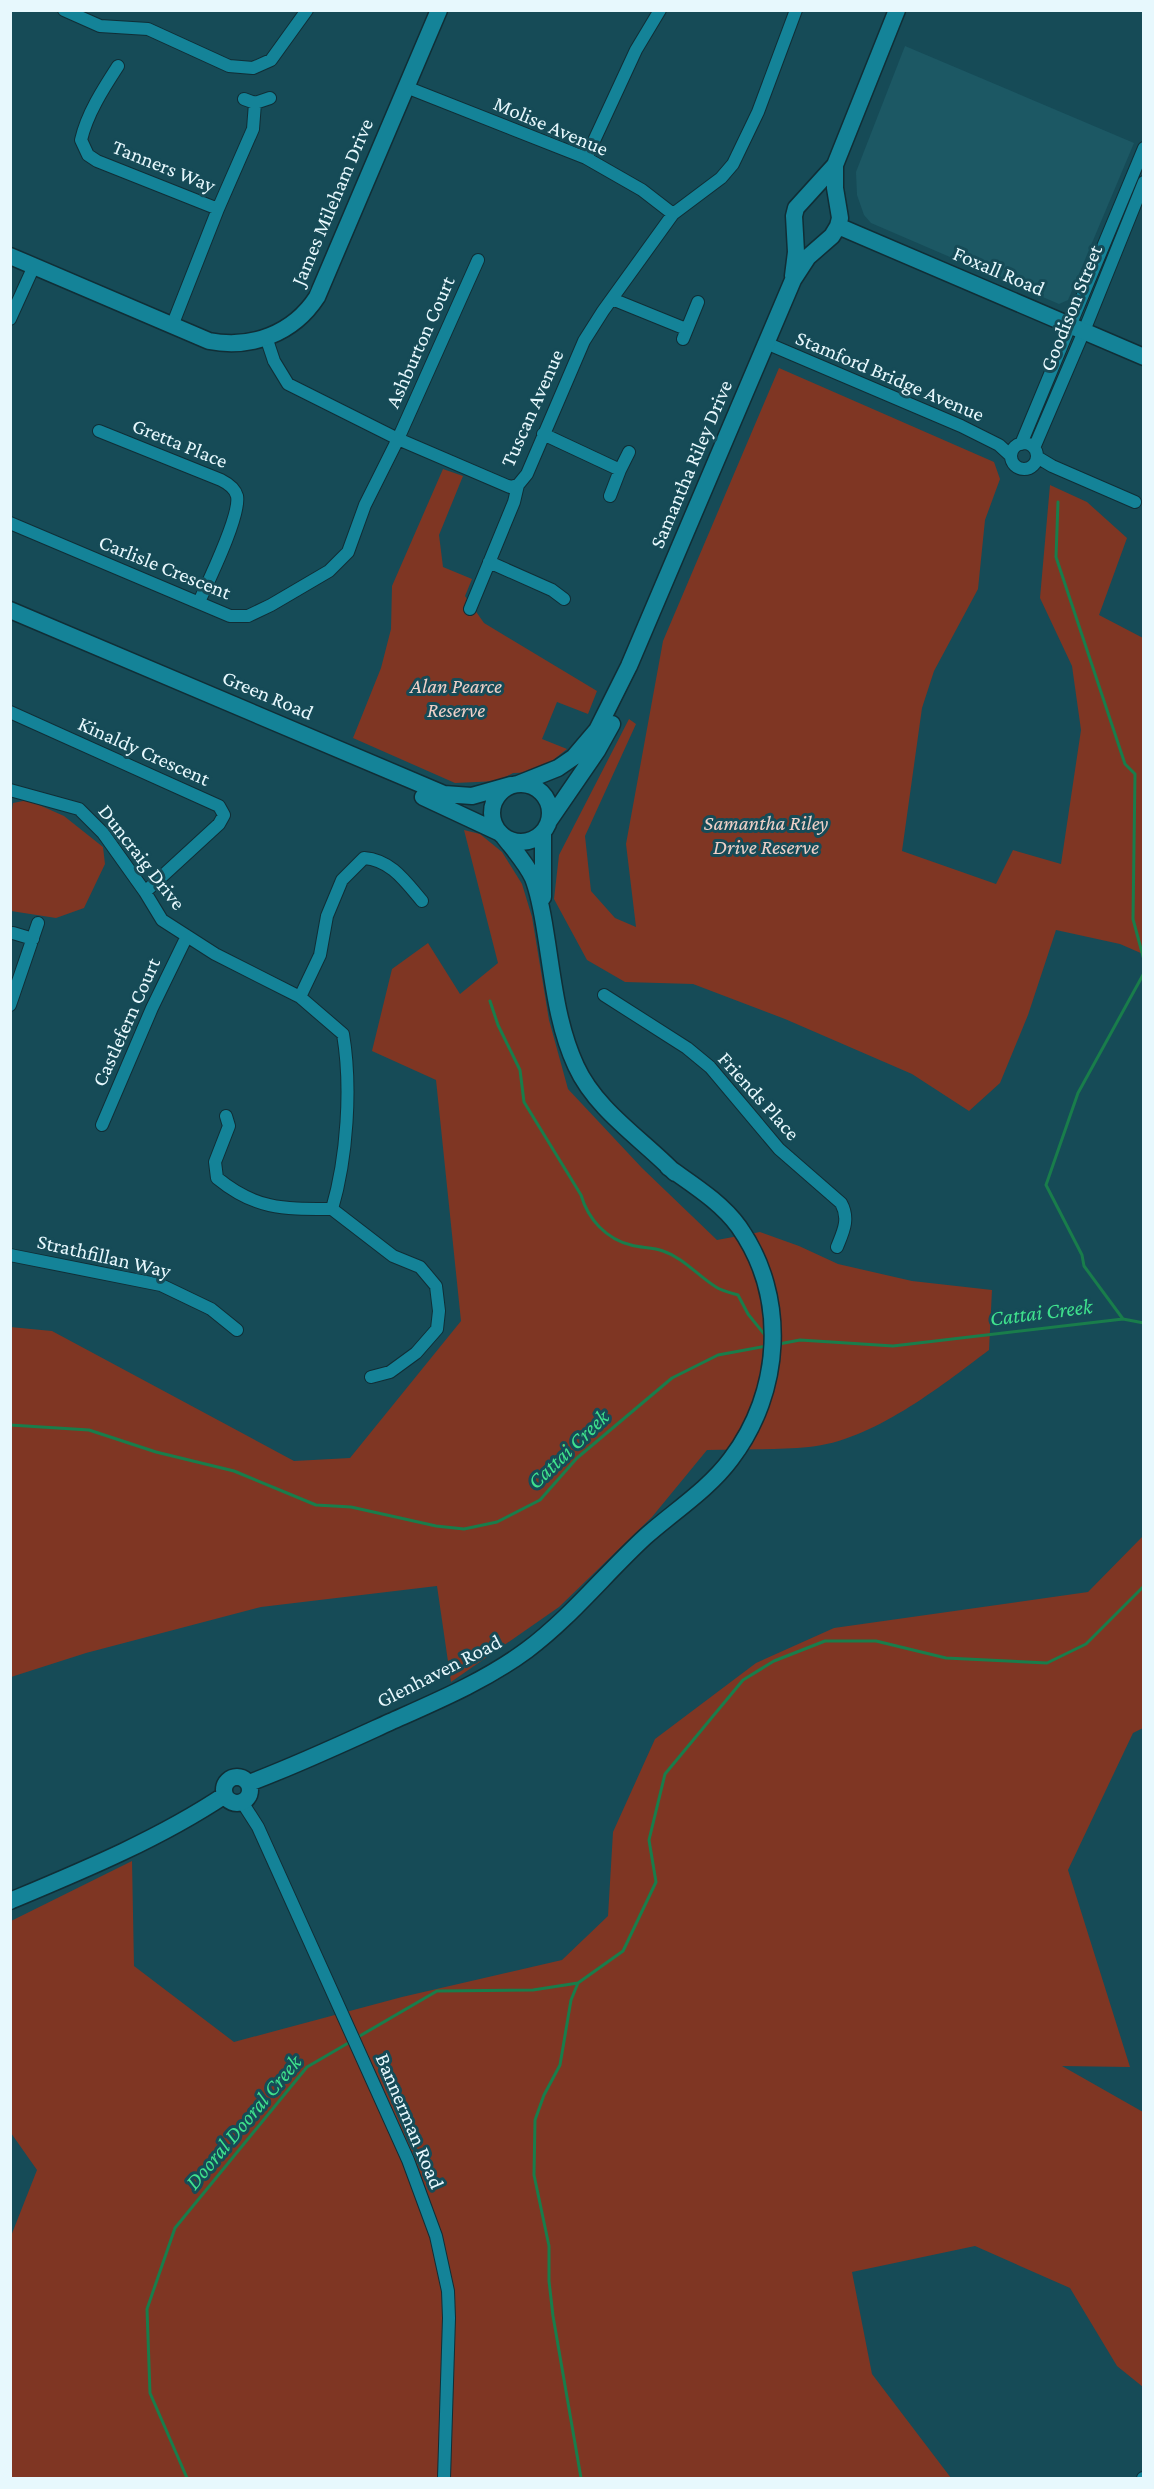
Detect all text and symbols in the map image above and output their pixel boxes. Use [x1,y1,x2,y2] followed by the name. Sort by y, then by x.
[490,91,612,161] street label: Molise Avenue
[285,115,378,291] street label: James Mileham Drive
[109,134,219,198] street label: Tanners Way
[950,241,1048,301] street label: Foxall Road
[1035,241,1108,375] street label: Goodison Street
[380,272,460,412] street label: Ashburton Court
[792,325,988,427] street label: Stamford Bridge Avenue
[495,345,569,471] street label: Tuscan Avenue
[645,376,737,552] street label: Samantha Riley Drive
[129,413,231,473] street label: Gretta Place
[96,530,235,605] street label: Carlisle Crescent
[219,665,317,725] street label: Green Road
[409,674,502,722] park label: Alan Pearce Reserve
[74,711,215,791] street label: Kinaldy Crescent
[93,800,191,914] street label: Duncraig Drive
[704,811,829,859] park label: Samantha Riley Drive Reserve
[87,953,165,1090] street label: Castlefern Court
[713,1047,805,1145] street label: Friends Place
[35,1229,174,1283] street label: Strathfillan Way
[988,1293,1095,1331] water label: Cattai Creek
[522,1403,615,1494] water label: Cattai Creek
[373,1629,505,1713] street label: Glenhaven Road
[180,2049,307,2194] water label: Dooral Dooral Creek
[371,2050,449,2192] street label: Bannerman Road

